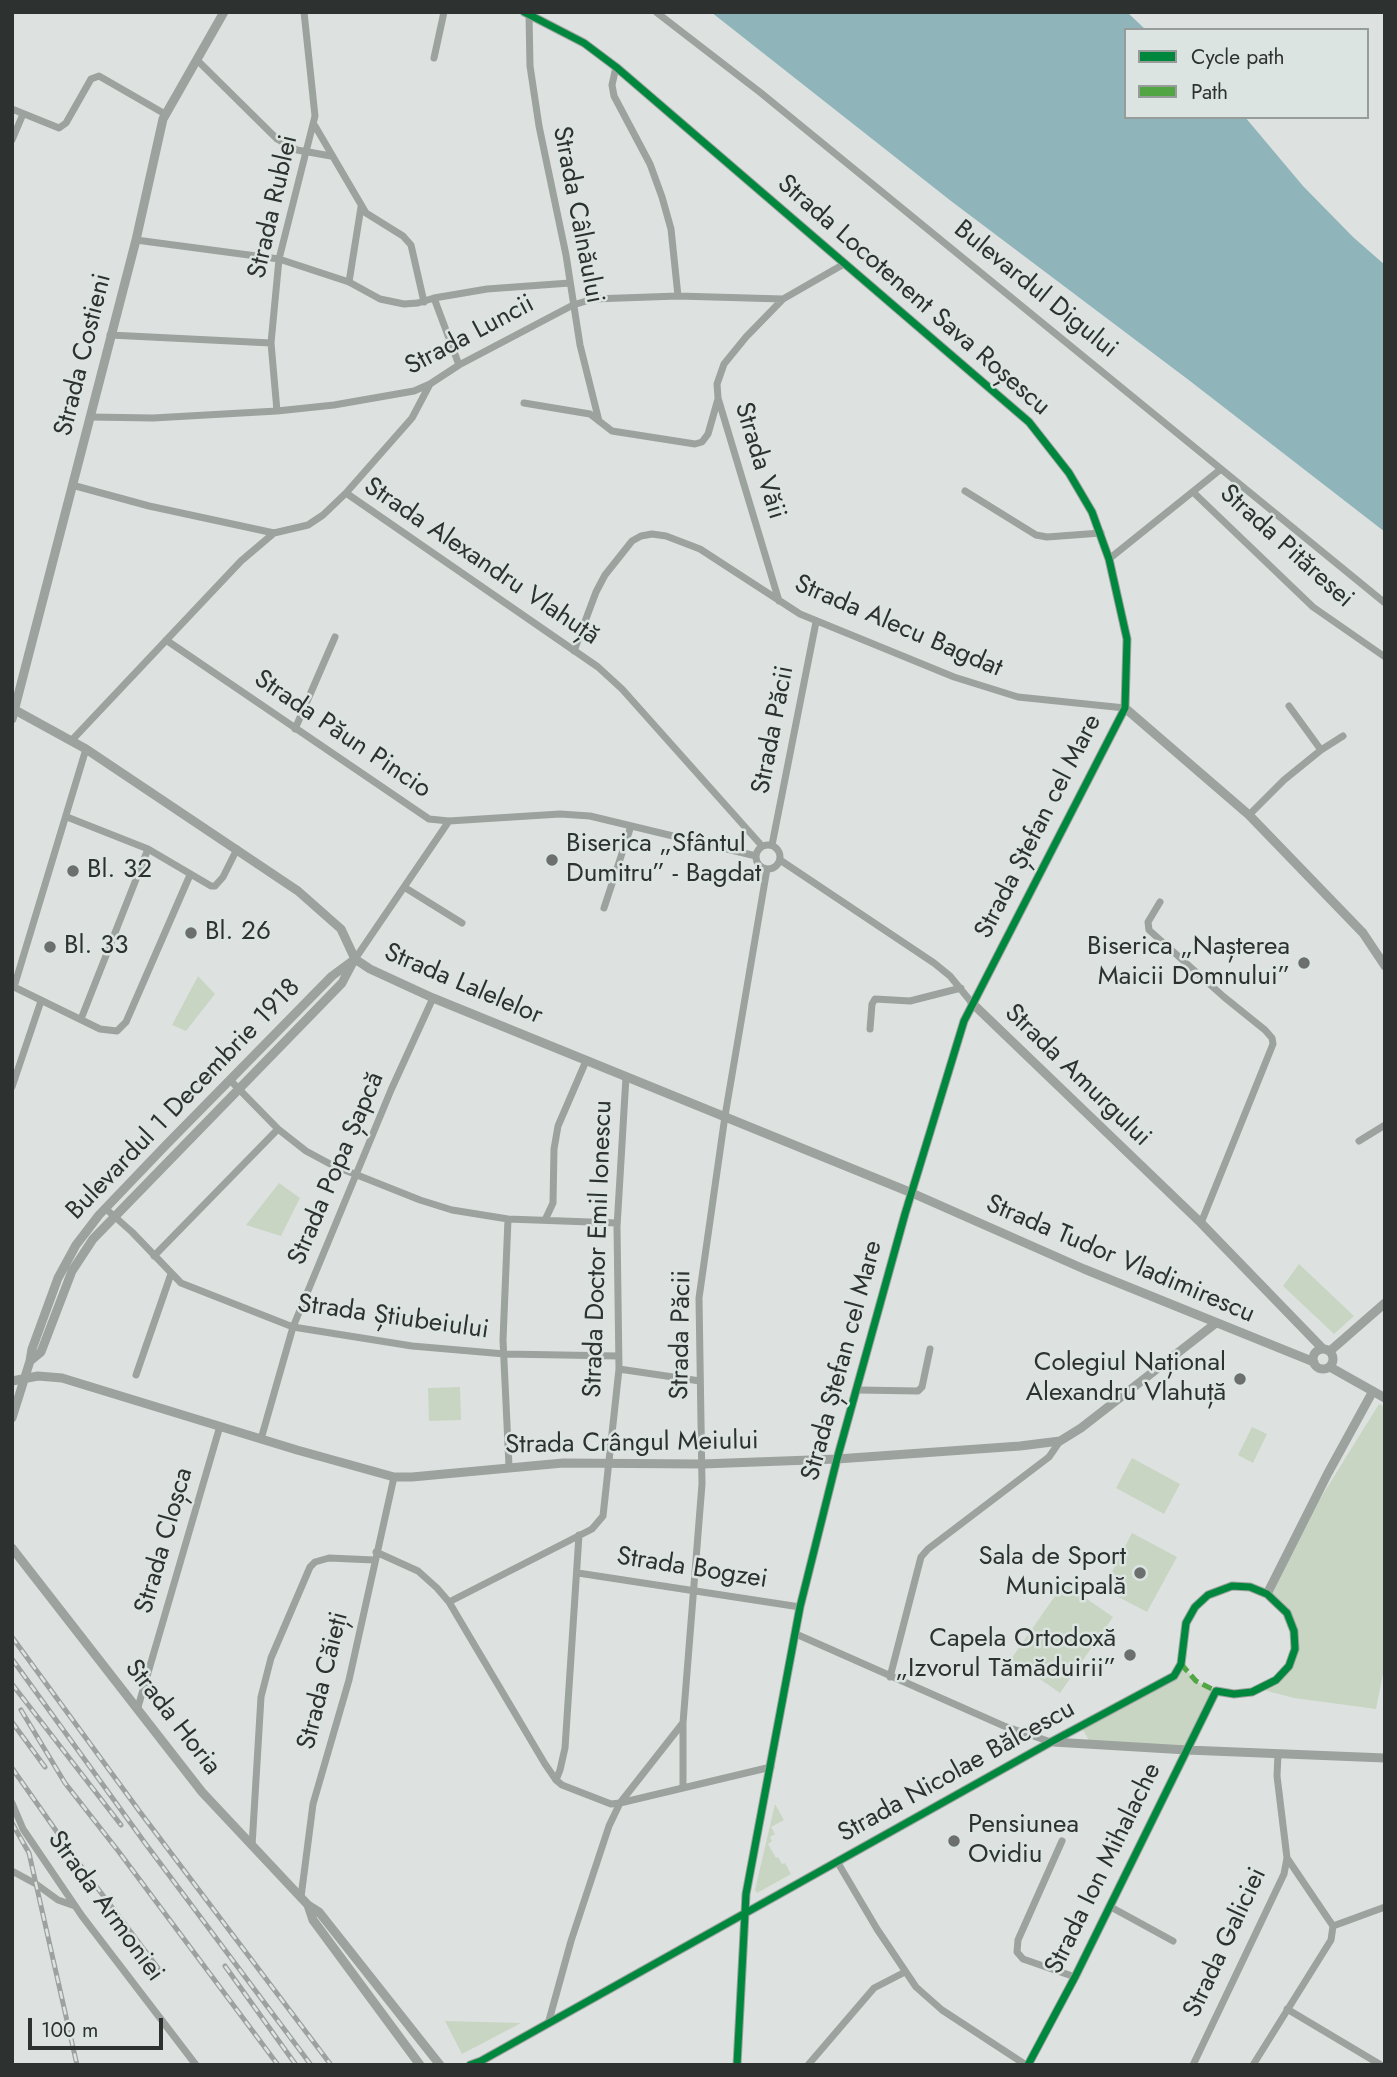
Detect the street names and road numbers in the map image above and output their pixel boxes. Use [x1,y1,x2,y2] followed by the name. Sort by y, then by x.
[545,124,609,306] street label: Strada Câlnăului
[242,132,306,282] street label: Strada Rublei
[770,169,1056,423] street label: Strada Locotenent Sava Roșescu
[947,214,1123,366] street label: Bulevardul Digului
[49,271,119,439] street label: Strada Costieni
[400,289,540,383] street label: Strada Luncii
[726,399,792,523] street label: Strada Văii
[357,472,605,652] street label: Strada Alexandru Vlahuță
[1213,479,1359,615] street label: Strada Pităresei
[789,569,1007,685] street label: Strada Alecu Bagdat
[746,663,802,797] street label: Strada Păcii
[247,664,437,806] street label: Strada Păun Pincio
[969,710,1109,944] street label: Strada Ștefan cel Mare
[379,938,547,1032] street label: Strada Lalelelor
[61,973,307,1227] street label: Bulevardul 1 Decembrie 1918
[997,998,1157,1154] street label: Strada Amurgului
[282,1068,392,1270] street label: Strada Popa Șapcă
[578,1100,620,1398] street label: Strada Doctor Emil Ionescu
[981,1189,1259,1331] street label: Strada Tudor Vladimirescu
[796,1237,890,1485] street label: Strada Ștefan cel Mare
[665,1270,699,1400] street label: Strada Păcii
[295,1289,491,1347] street label: Strada Știubeiului
[505,1426,759,1462] street label: Strada Crângul Meiului
[129,1464,201,1618] street label: Strada Cloșca
[614,1542,770,1596] street label: Strada Bogzei
[292,1609,356,1753] street label: Strada Căieți
[117,1654,227,1782] street label: Strada Horia
[833,1694,1081,1850] street label: Strada Nicolae Bălcescu
[1039,1758,1169,1980] street label: Strada Ion Mihalache
[40,1826,170,1988] street label: Strada Armoniei
[1178,1863,1274,2023] street label: Strada Galiciei

